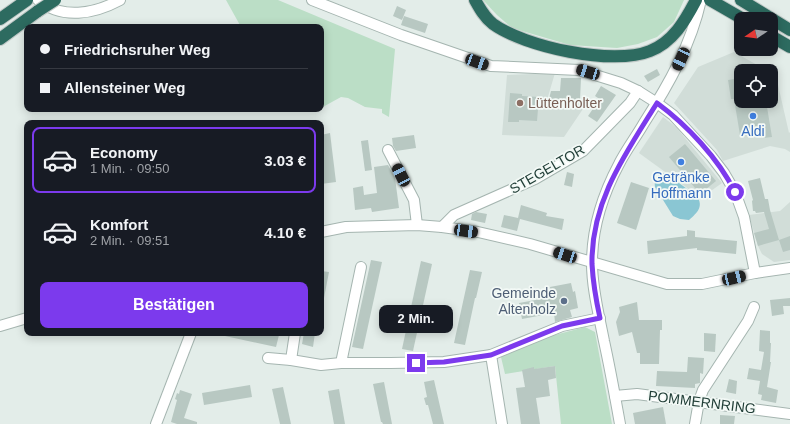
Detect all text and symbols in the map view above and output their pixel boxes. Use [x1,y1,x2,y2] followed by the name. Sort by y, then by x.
[734,12,778,56] north arrow
[734,12,778,108] map controls
[64,41,210,58] text: Friedrichsruher Weg
[670,46,692,72] car
[464,52,490,72] car
[575,63,601,81] car
[734,64,778,108] button: locate
[64,79,185,96] text: Allensteiner Weg
[528,95,602,111] place label: Lüttenholter
[515,98,525,108] marker: Lüttenholter
[748,111,758,121] marker: Aldi
[741,123,765,139] place label: Aldi
[507,141,587,197] street label: STEGELTOR
[42,142,78,178] icon: car
[90,144,158,161] text: Economy
[264,152,306,169] text: 3.03 €
[676,157,686,167] marker: Getränke Hoffmann
[90,161,170,176] text: 1 Min. · 09:50
[390,162,412,188] car
[651,169,711,201] place label: Getränke Hoffmann
[726,183,744,201] route start
[42,214,78,250] icon: car
[90,216,148,233] text: Komfort
[453,223,479,239] car
[264,224,306,241] text: 4.10 €
[90,233,170,248] text: 2 Min. · 09:51
[552,246,578,264] car
[721,269,747,287] car
[40,282,308,328] button: Bestätigen
[491,285,556,317] place label: Gemeinde Altenholz
[559,296,569,306] marker: Gemeinde Altenholz
[379,305,453,333] callout: 2 Min.
[398,311,434,326] text: 2 Min.
[407,354,425,372] route end
[647,387,757,417] street label: POMMERNRING

